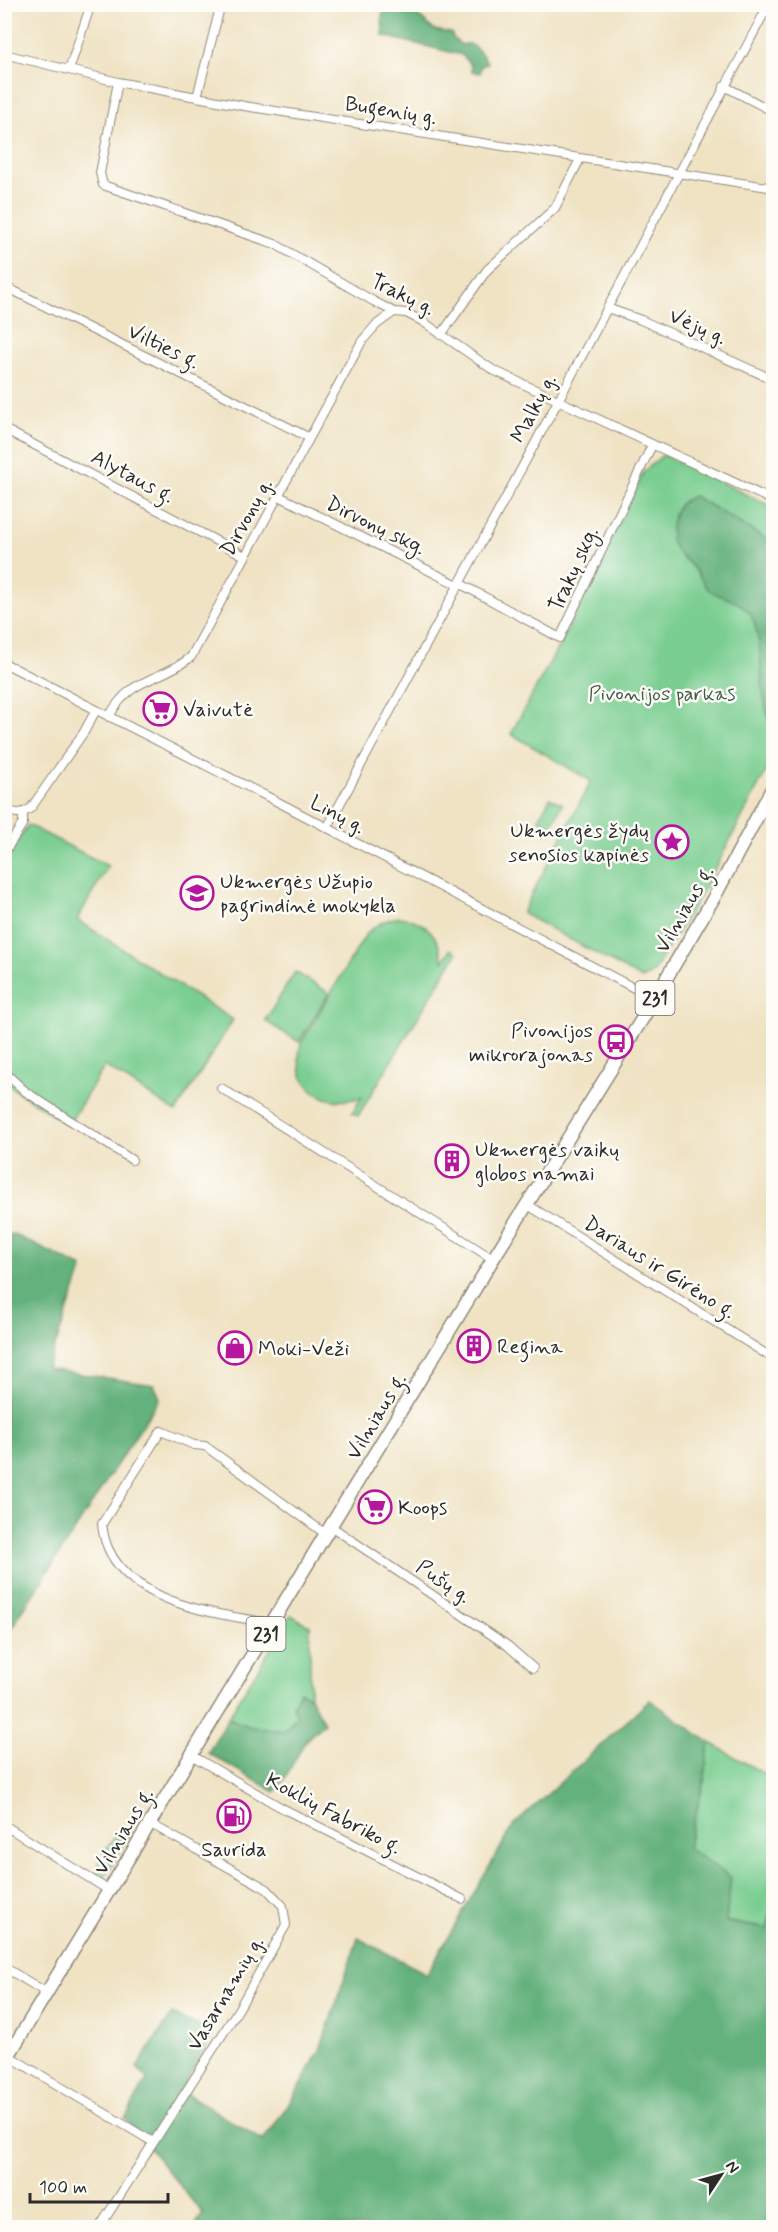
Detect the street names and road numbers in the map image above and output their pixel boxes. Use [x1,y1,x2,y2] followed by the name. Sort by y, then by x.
[343,90,439,134] street label: Bugenių g.
[366,267,439,322] street label: Trakų g.
[664,302,731,352] street label: Vėjų g.
[122,318,204,378] street label: Vilties g.
[504,369,564,448] street label: Malkų g.
[85,443,179,512] street label: Alytaus g.
[214,474,280,561] street label: Dirvonų g.
[321,490,430,563] street label: Dirvonų skg.
[542,522,607,617] street label: Trakų skg.
[305,789,370,841] street label: Linų g.
[649,861,723,959] street label: Vilniaus g.
[636,981,674,1015] road number: 231
[577,1210,741,1328] street label: Dariaus ir Girėno g.
[340,1368,415,1466] street label: Vilniaus g.
[410,1553,476,1610] street label: Pušų g.
[246,1617,286,1651] road number: 231
[260,1766,406,1863] street label: Koklių Fabriko g.
[87,1783,162,1881] street label: Vilniaus g.
[181,1931,271,2056] street label: Vasarnamių g.

